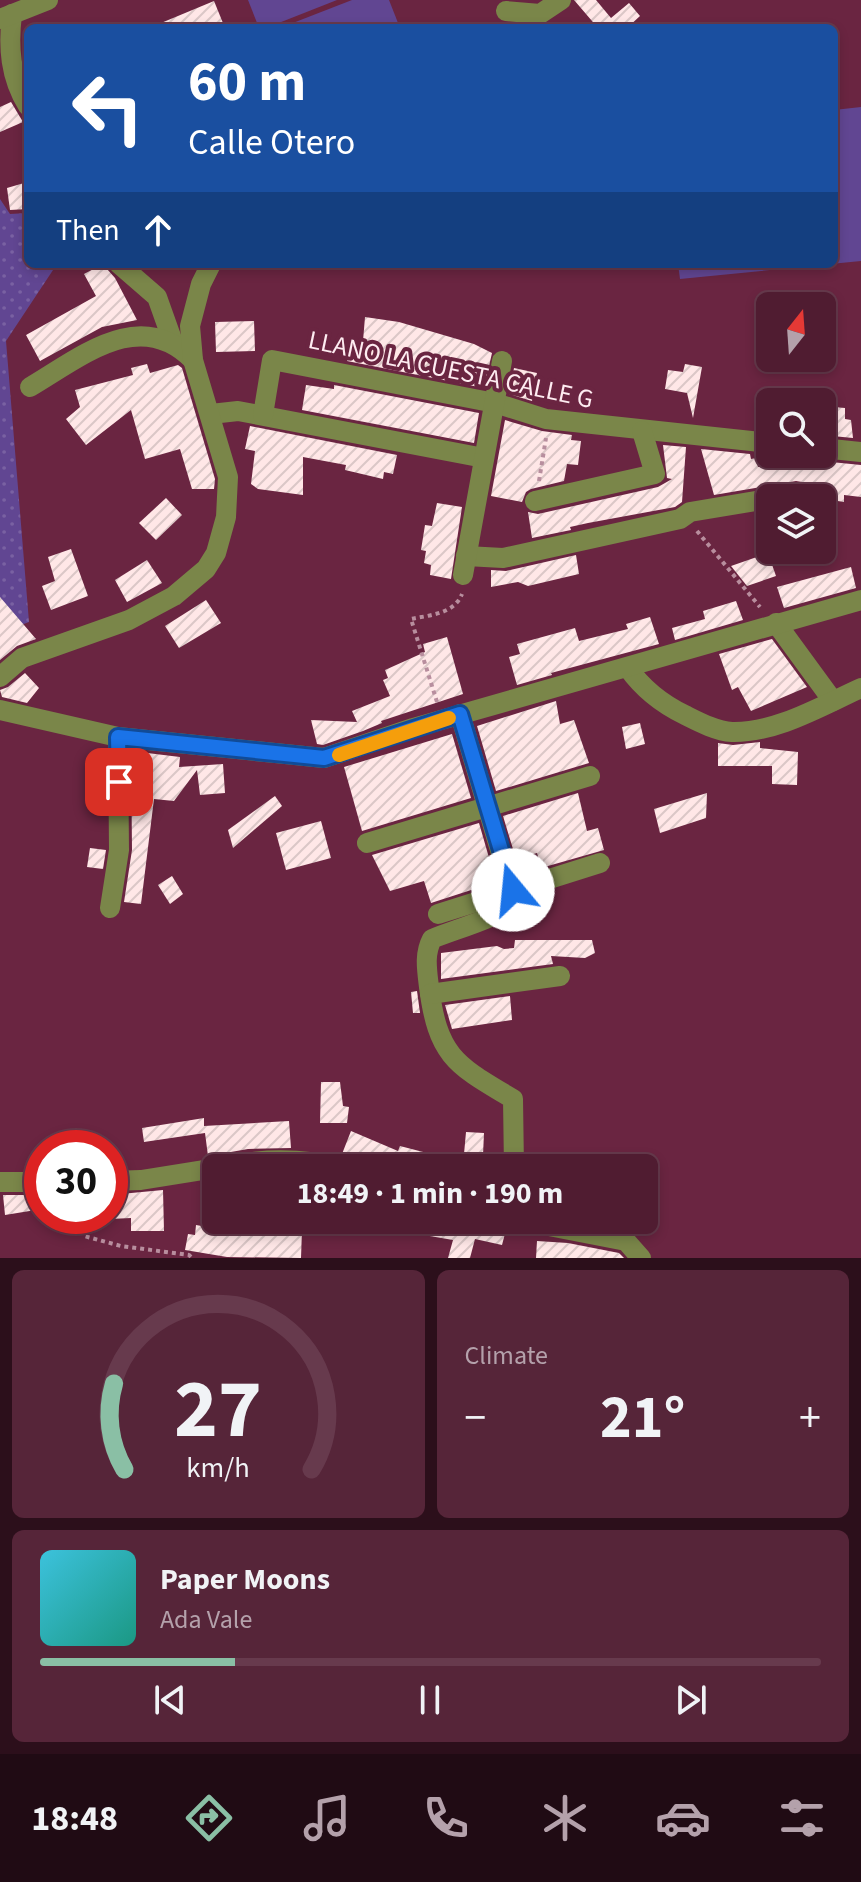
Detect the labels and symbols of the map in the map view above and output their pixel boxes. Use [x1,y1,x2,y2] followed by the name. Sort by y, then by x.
[756,292,836,372] north arrow
[305,321,597,418] street label: LLANO LA CUESTA CALLE G
[85,748,153,816] pin
[471,848,555,932] position arrow
[24,1130,128,1234] speed limit sign: 30

